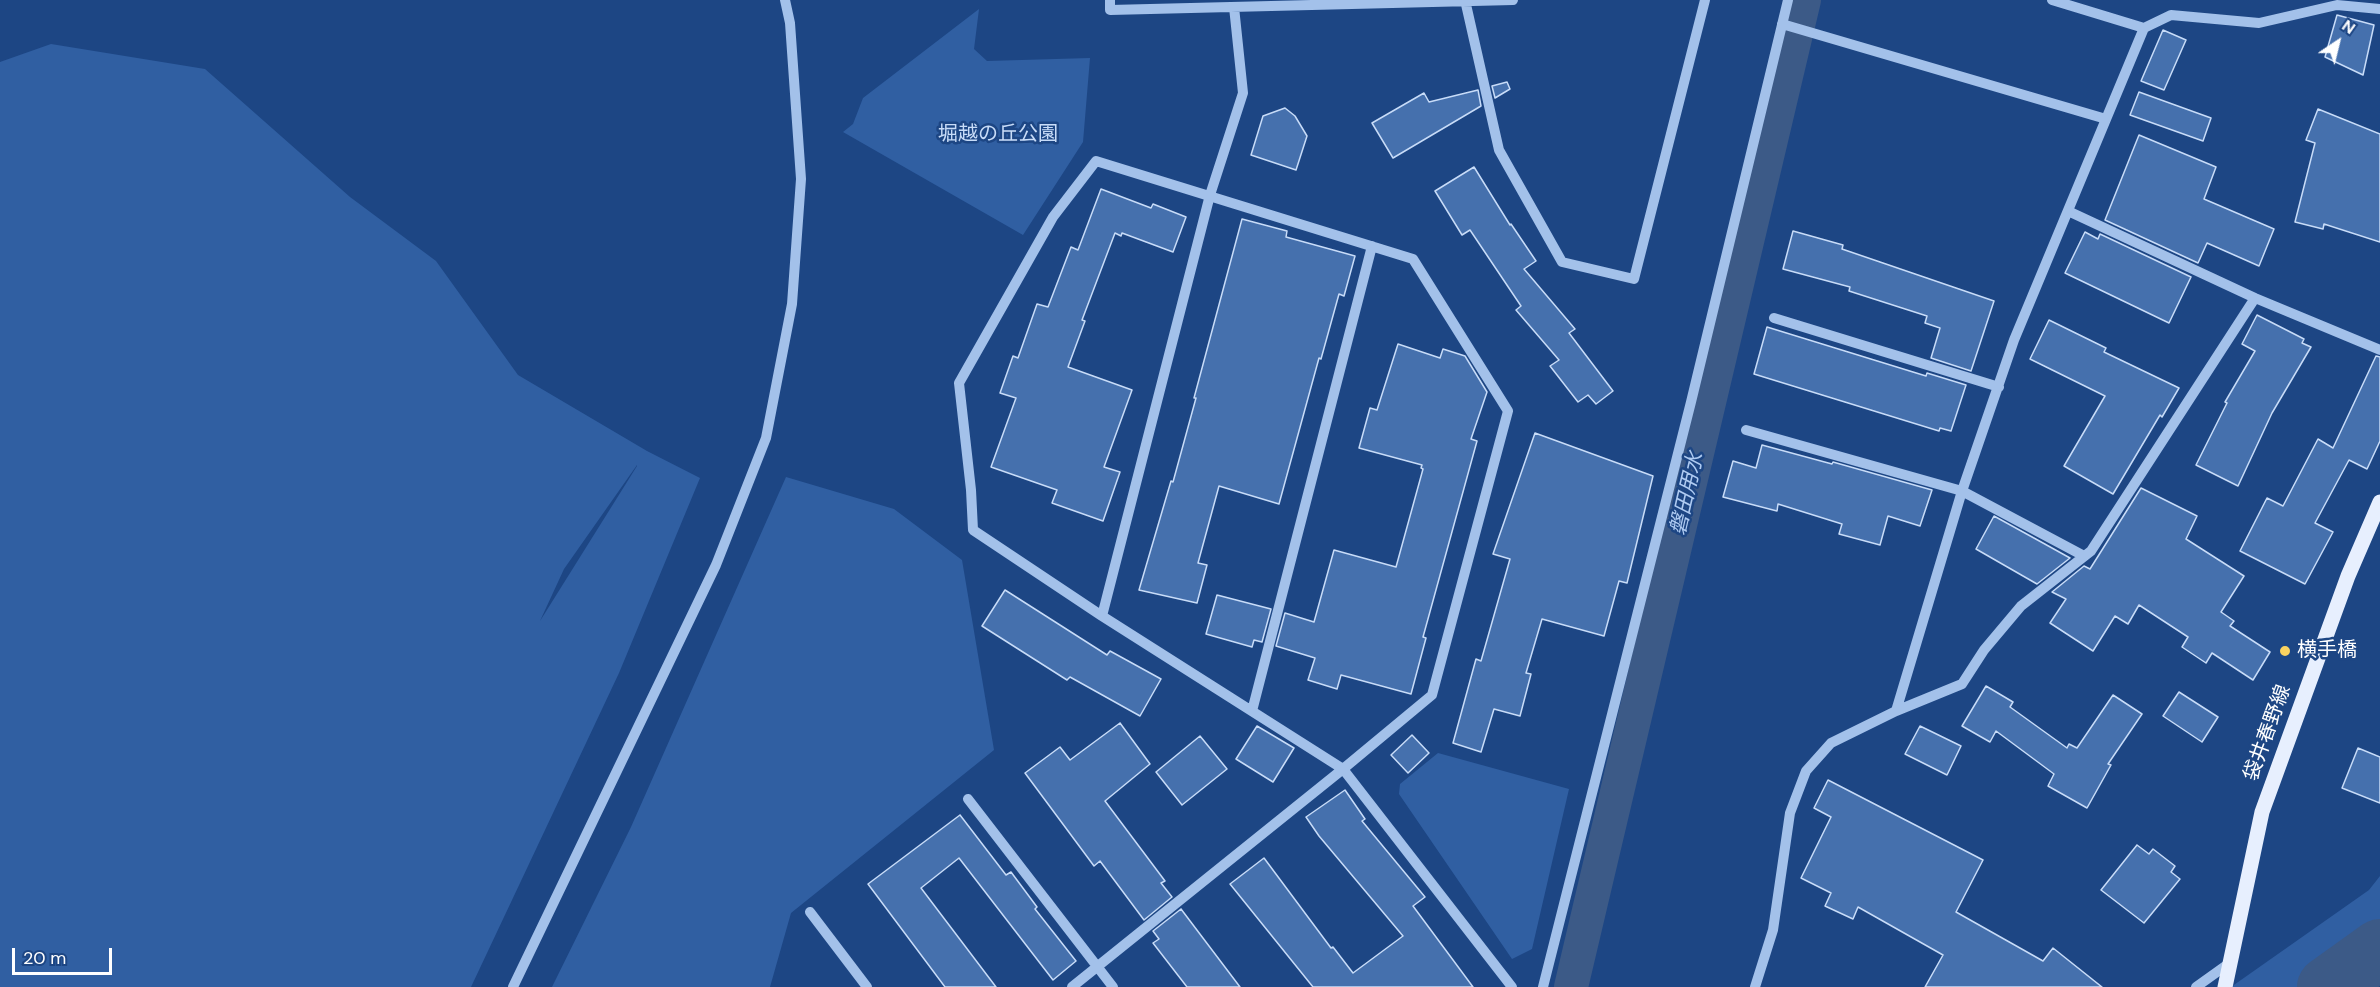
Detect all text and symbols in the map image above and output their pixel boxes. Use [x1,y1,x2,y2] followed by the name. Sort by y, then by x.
[2308,12,2368,72] north arrow
[2338,15,2359,39] text: N
[938,123,1058,147] park label: 堀越の丘公園
[1666,450,1710,538] water label: 磐田用水
[2297,639,2357,663] place label: 横手橋
[2278,644,2292,658] marker: 横手橋
[2240,682,2296,784] street label: 袋井春野線
[15,936,116,974] scale bar
[23,946,66,970] text: 20 m

